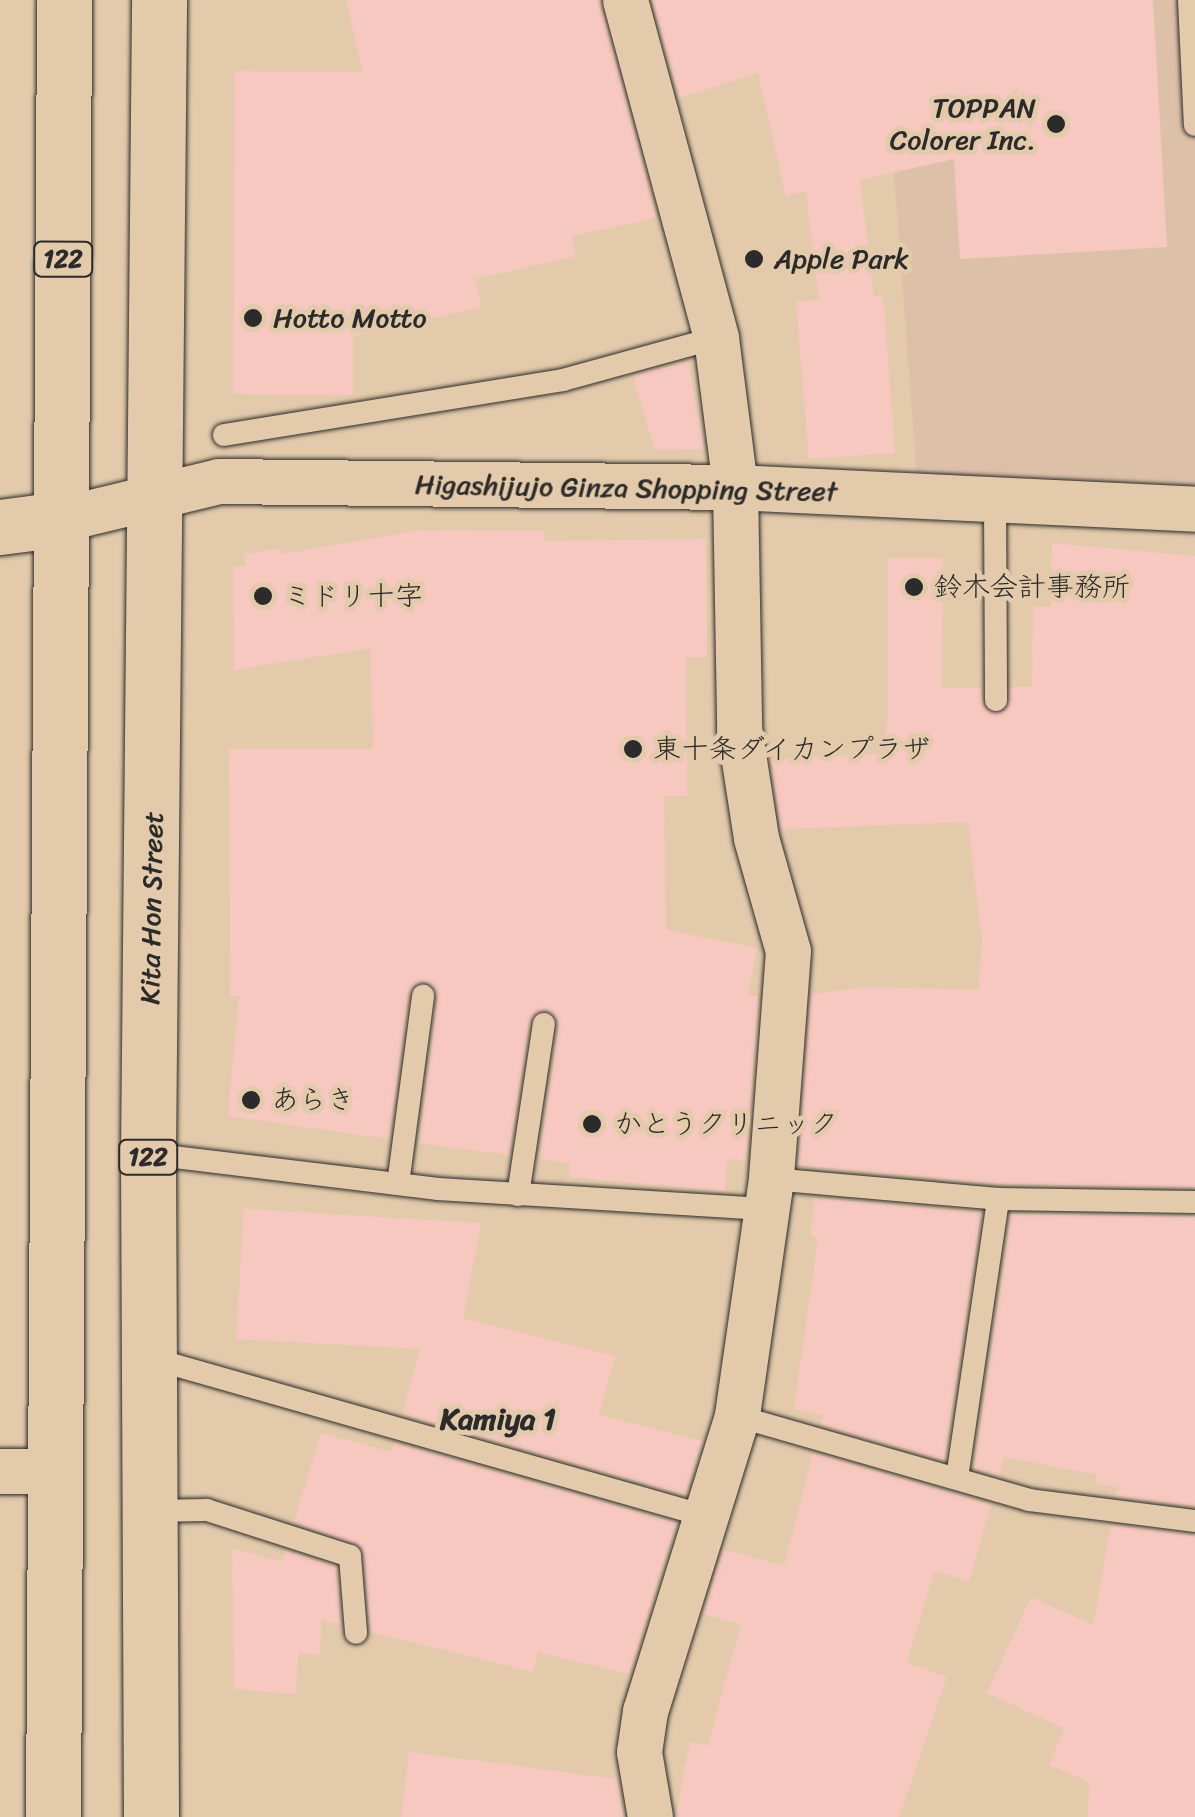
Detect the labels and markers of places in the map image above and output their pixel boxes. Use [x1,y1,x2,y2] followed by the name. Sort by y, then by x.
[890,91,1036,157] place label: TOPPAN Colorer Inc.
[1045,113,1067,135] marker: TOPPAN Colorer Inc.
[774,242,909,276] place label: Apple Park
[743,248,765,270] marker: Apple Park
[273,301,426,335] place label: Hotto Motto
[242,307,264,329] marker: Hotto Motto
[934,570,1130,604] place label: 鈴木会計事務所
[903,576,925,598] marker: 鈴木会計事務所
[283,579,423,613] place label: ミドリ十字
[252,585,274,607] marker: ミドリ十字
[653,732,933,766] place label: 東十条ダイカンプラザ
[622,738,644,760] marker: 東十条ダイカンプラザ
[271,1083,355,1117] place label: あらき
[240,1089,262,1111] marker: あらき
[614,1107,838,1141] place label: かとうクリニック
[579,1111,605,1137] marker: かとうクリニック

